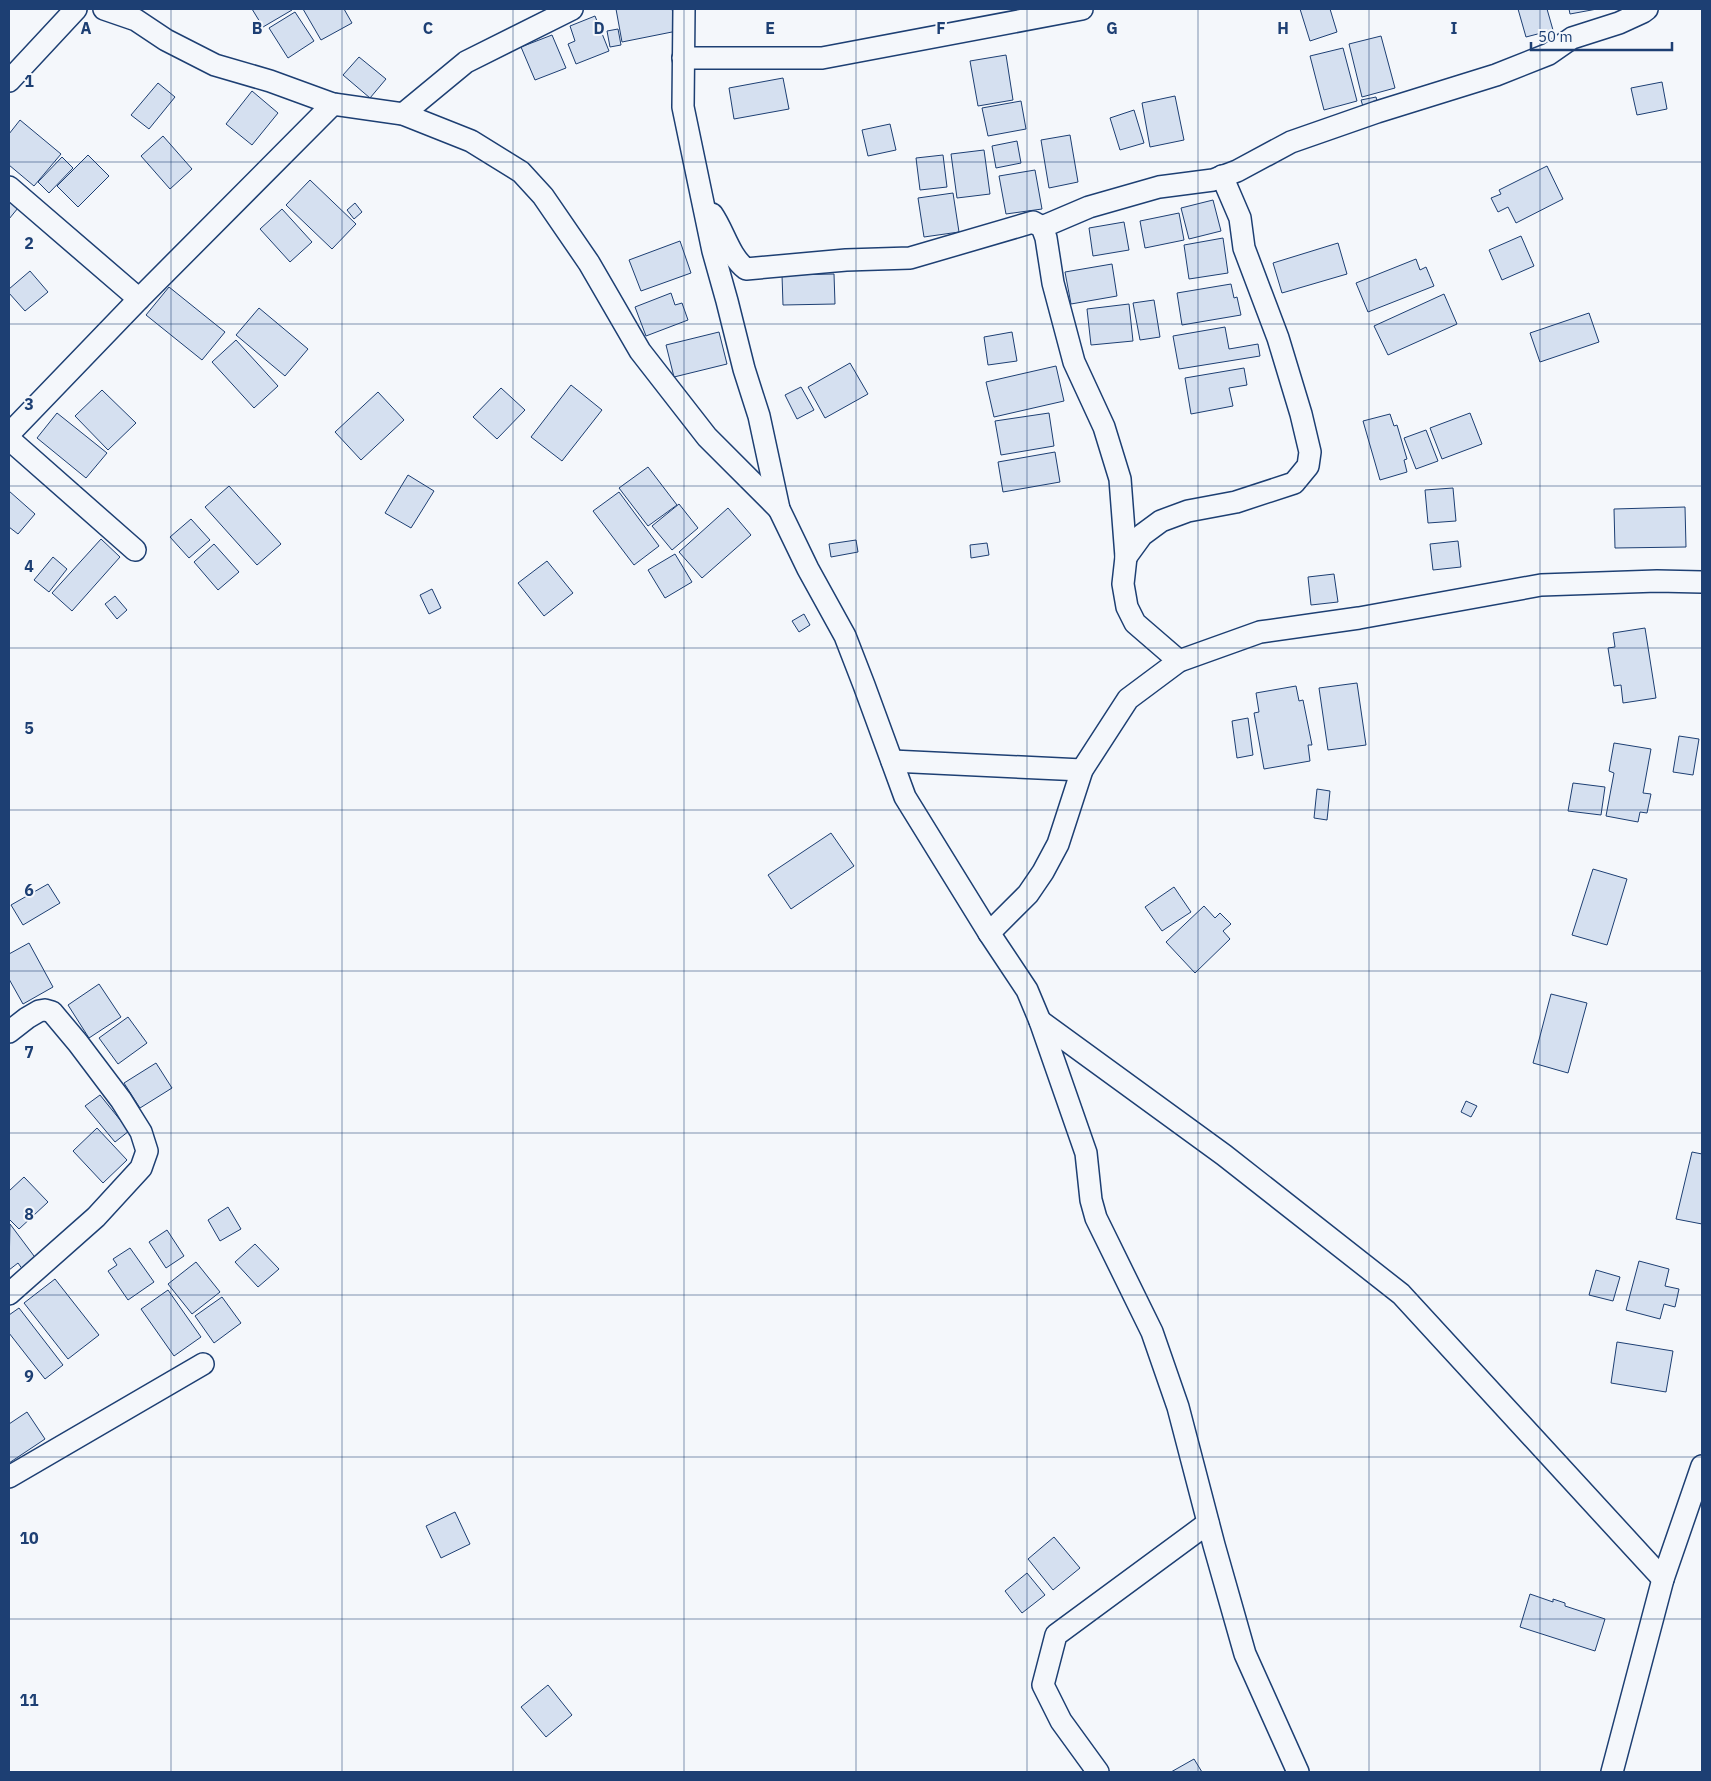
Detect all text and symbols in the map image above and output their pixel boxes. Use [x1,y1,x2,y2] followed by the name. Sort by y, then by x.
[81,18,92,38] text: A
[252,18,263,38] text: B
[423,18,433,38] text: C
[593,18,605,38] text: D
[765,18,775,38] text: E
[936,18,946,38] text: F
[1106,18,1118,38] text: G
[1277,18,1289,38] text: H
[1451,18,1458,38] text: I
[1531,20,1672,52] scale bar
[1538,27,1573,46] text: 50 m
[24,71,34,91] text: 1
[24,233,34,253] text: 2
[24,394,34,414] text: 3
[24,556,34,576] text: 4
[24,718,34,738] text: 5
[24,880,34,900] text: 6
[24,1042,34,1062] text: 7
[24,1204,34,1224] text: 8
[24,1366,34,1386] text: 9
[19,1528,39,1548] text: 10
[19,1690,39,1710] text: 11

